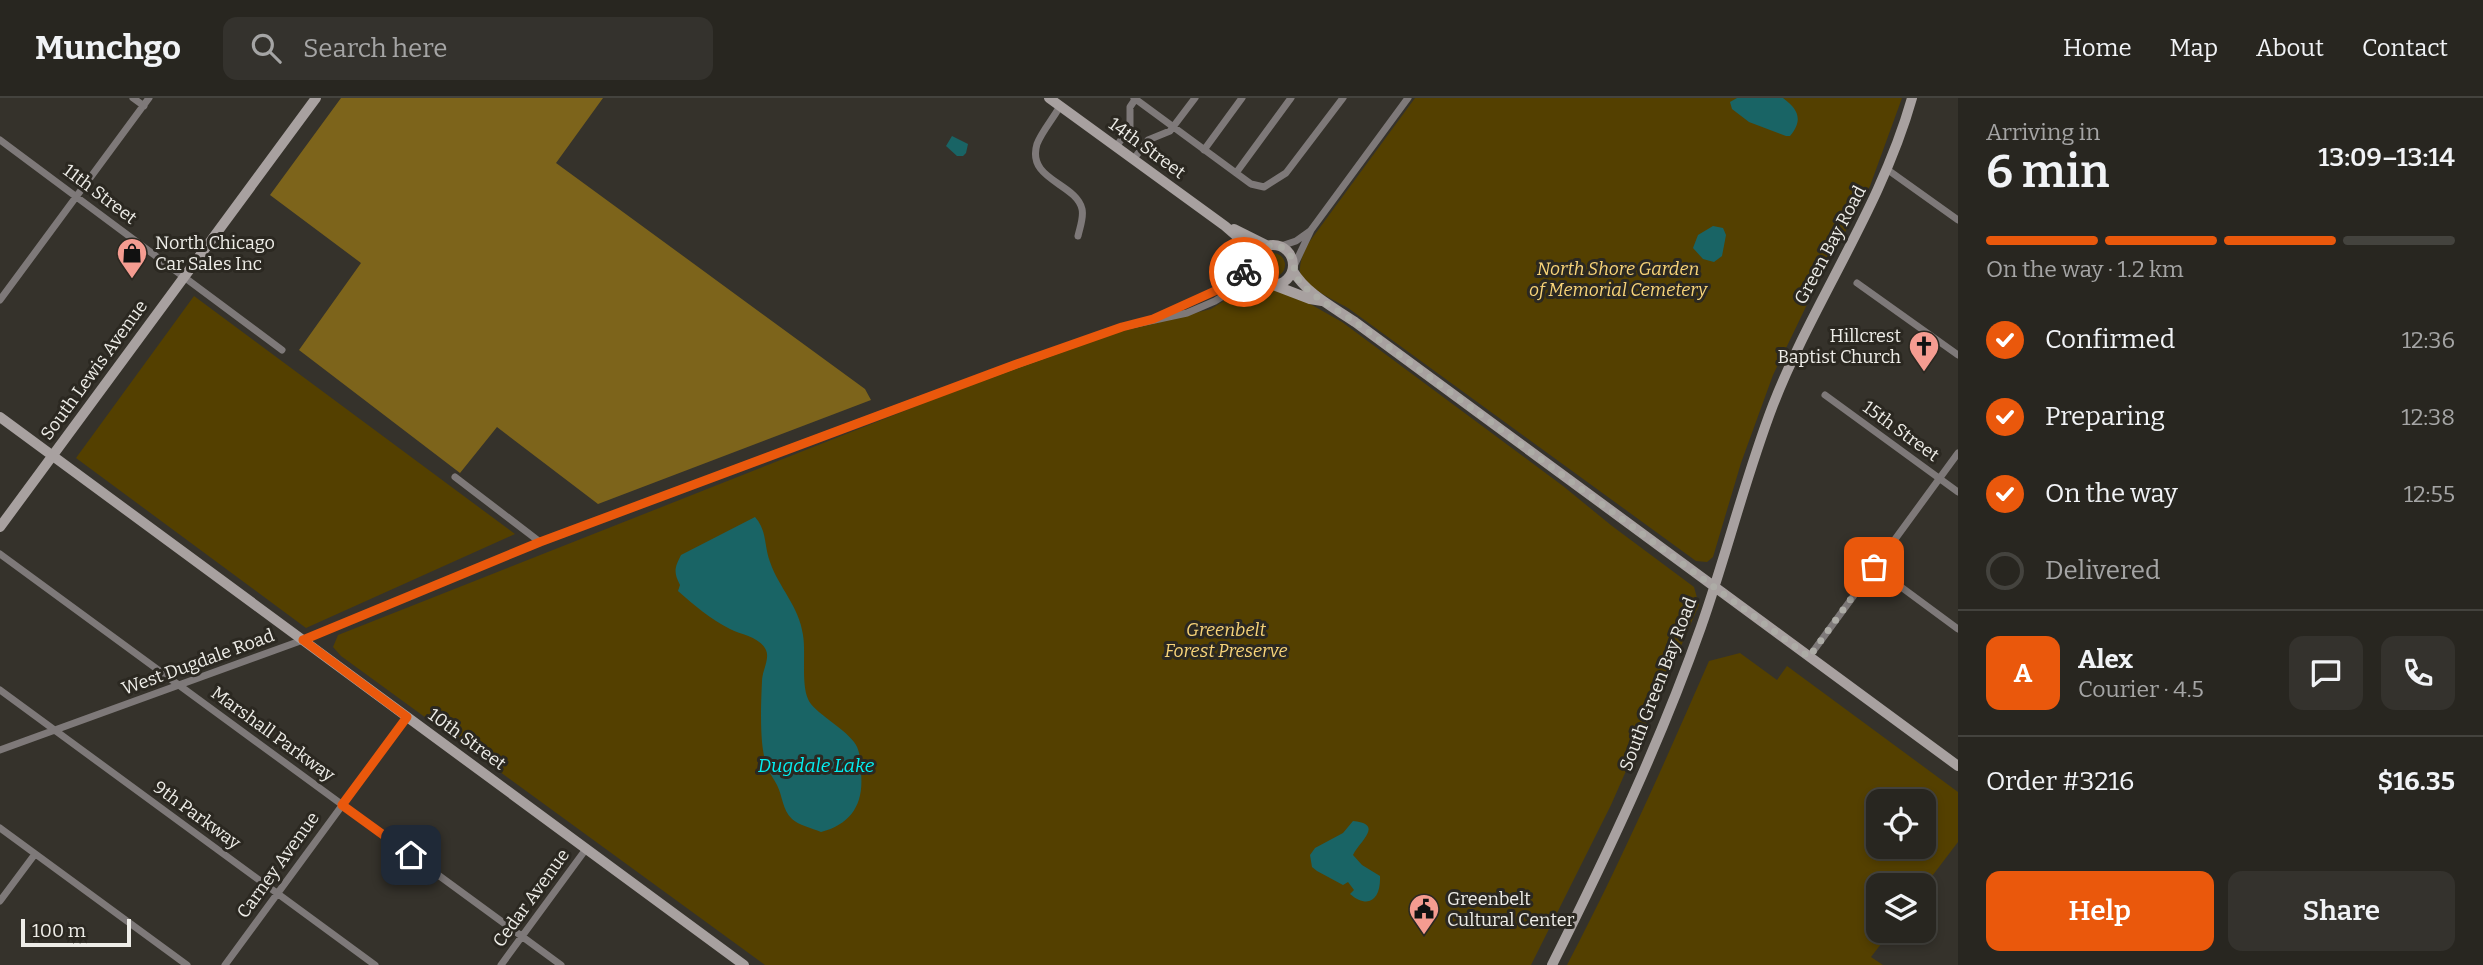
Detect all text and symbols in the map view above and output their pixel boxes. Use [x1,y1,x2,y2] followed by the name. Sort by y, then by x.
[223,17,713,80] search box
[35,28,181,68] text: Munchgo
[247,29,285,67] icon: search
[303,33,447,64] text: Search here
[2063,34,2132,62] text: Home
[2170,34,2218,62] text: Map
[2256,34,2324,62] text: About
[2362,34,2448,62] text: Contact
[1104,113,1190,184] street label: 14th Street
[1986,118,2100,146] text: Arriving in
[2318,142,2455,173] text: 13:09–13:14
[1986,144,2109,199] text: 6 min
[59,159,142,229] street label: 11th Street
[1789,182,1871,308] street label: Green Bay Road
[155,232,275,275] place label: North Chicago Car Sales Inc
[115,236,149,280] shop icon: North Chicago Car Sales Inc
[1209,237,1279,307] courier
[1225,253,1263,291] icon: bike
[1986,255,2184,283] text: On the way · 1.2 km
[1529,258,1708,301] park label: North Shore Garden of Memorial Cemetery
[36,296,152,444] street label: South Lewis Avenue
[1986,321,2024,359] icon: check
[2045,324,2175,355] text: Confirmed
[1778,325,1901,368] place label: Hillcrest Baptist Church
[2402,326,2455,354] text: 12:36
[1907,329,1941,373] church icon: Hillcrest Baptist Church
[1859,396,1944,466] street label: 15th Street
[1986,398,2024,436] icon: check
[2045,401,2165,432] text: Preparing
[2401,403,2455,431] text: 12:38
[1986,475,2024,513] icon: check
[2045,478,2178,509] text: On the way
[2404,480,2455,508] text: 12:55
[1844,537,1904,597] pin
[1855,548,1893,586] icon: bag
[2045,555,2160,586] text: Delivered
[1615,594,1701,774] street label: South Green Bay Road
[1165,619,1287,662] park label: Greenbelt Forest Preserve
[119,624,278,700] street label: West Dugdale Road
[2289,636,2363,710] button: chat
[2381,636,2455,710] button: phone
[2078,644,2133,675] text: Alex
[2014,658,2032,689] text: A
[2078,675,2204,703] text: Courier · 4.5
[207,682,340,787] street label: Marshall Parkway
[424,703,511,775] street label: 10th Street
[758,754,875,777] water label: Dugdale Lake
[1986,766,2134,797] text: Order #3216
[2377,766,2455,797] text: $16.35
[149,776,245,854] street label: 9th Parkway
[1866,789,1936,943] map controls
[1866,789,1936,859] button: locate
[232,808,324,922] street label: Carney Avenue
[381,825,441,885] pin
[392,836,430,874] icon: home
[488,845,574,951] street label: Cedar Avenue
[1986,871,2214,951] button: Help
[2228,871,2455,951] button: Share
[1866,873,1936,943] button: layers
[1447,888,1575,931] place label: Greenbelt Cultural Center
[1407,892,1441,936] public building icon: Greenbelt Cultural Center
[21,916,131,948] scale bar
[32,919,86,942] text: 100 m

